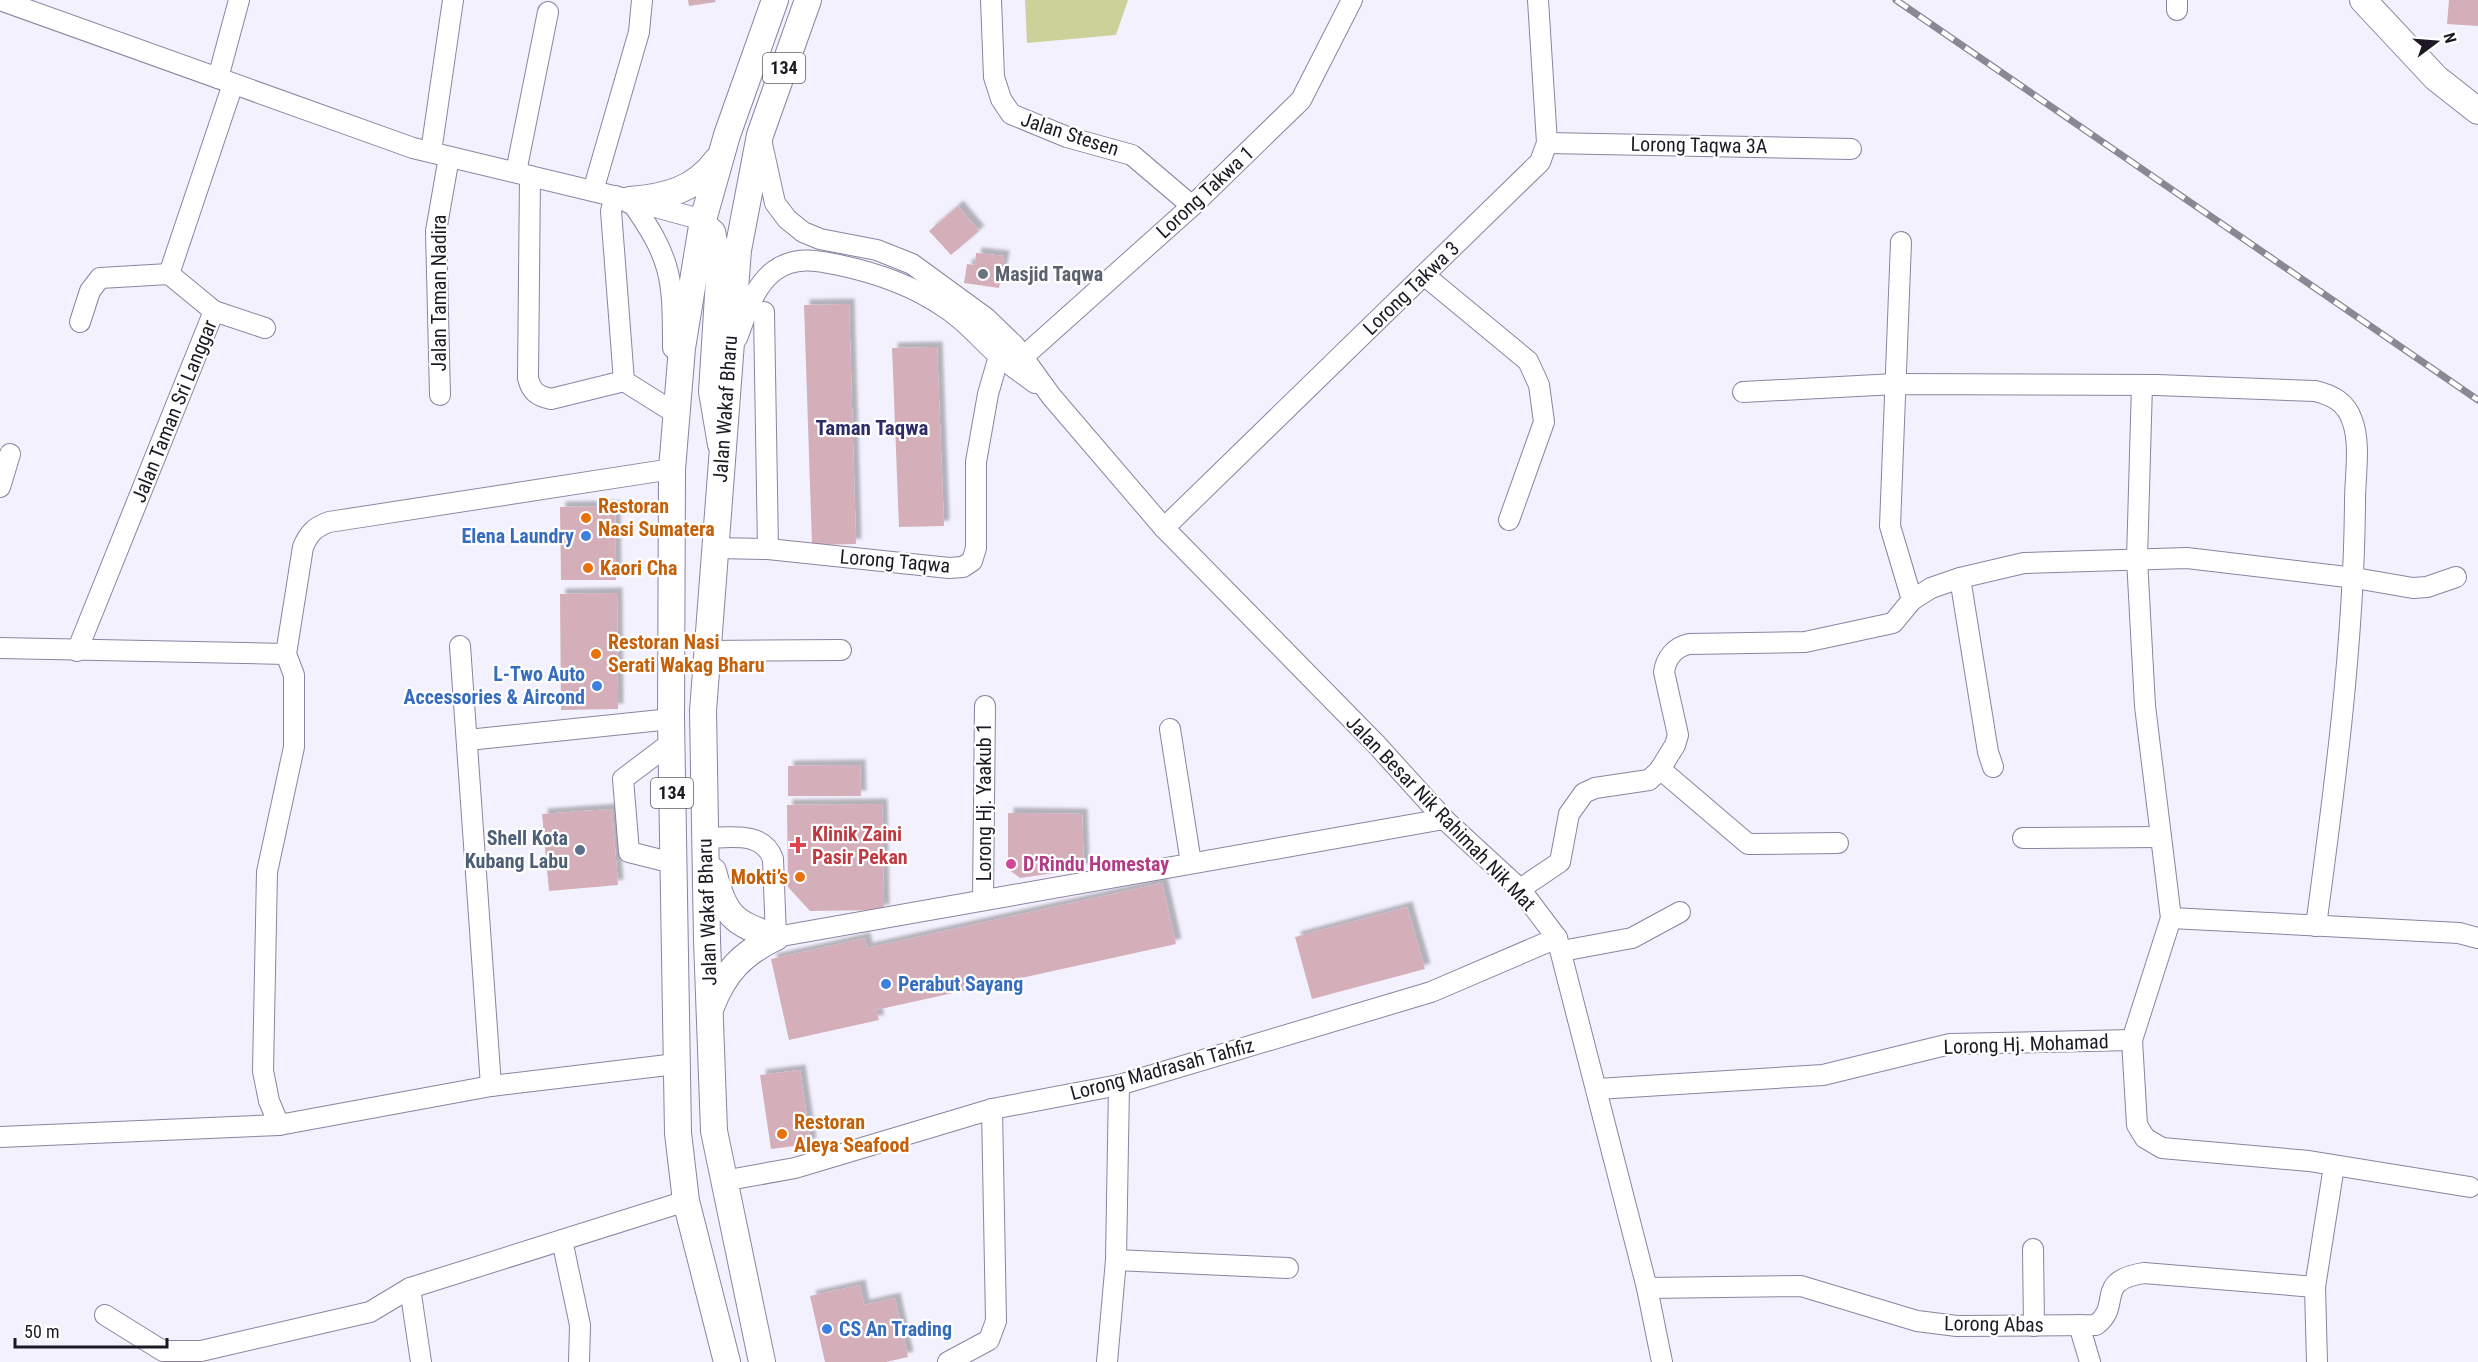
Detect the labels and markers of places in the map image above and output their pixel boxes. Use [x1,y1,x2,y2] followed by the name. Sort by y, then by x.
[995,262,1103,286] place label: Masjid Taqwa
[976,267,990,281] marker: Masjid Taqwa
[598,494,715,541] place label: Restoran Nasi Sumatera
[579,511,593,525] marker: Restoran Nasi Sumatera
[461,524,574,548] place label: Elena Laundry
[579,529,593,543] marker: Elena Laundry
[600,556,677,580] place label: Kaori Cha
[581,561,595,575] marker: Kaori Cha
[608,630,765,677] place label: Restoran Nasi Serati Wakag Bharu
[589,647,603,661] marker: Restoran Nasi Serati Wakag Bharu
[404,662,585,709] place label: L-Two Auto Accessories & Aircond
[590,679,604,693] marker: L-Two Auto Accessories & Aircond
[812,822,908,869] place label: Klinik Zaini Pasir Pekan
[465,826,568,873] place label: Shell Kota Kubang Labu
[789,836,807,854] marker: Klinik Zaini Pasir Pekan
[573,843,587,857] marker: Shell Kota Kubang Labu
[1023,852,1169,876] place label: D’Rindu Homestay
[1004,857,1018,871] marker: D’Rindu Homestay
[731,865,788,889] place label: Mokti’s
[793,870,807,884] marker: Mokti’s
[898,972,1023,996] place label: Perabut Sayang
[879,977,893,991] marker: Perabut Sayang
[794,1110,909,1157] place label: Restoran Aleya Seafood
[775,1127,789,1141] marker: Restoran Aleya Seafood
[839,1317,952,1341] place label: CS An Trading
[820,1322,834,1336] marker: CS An Trading

